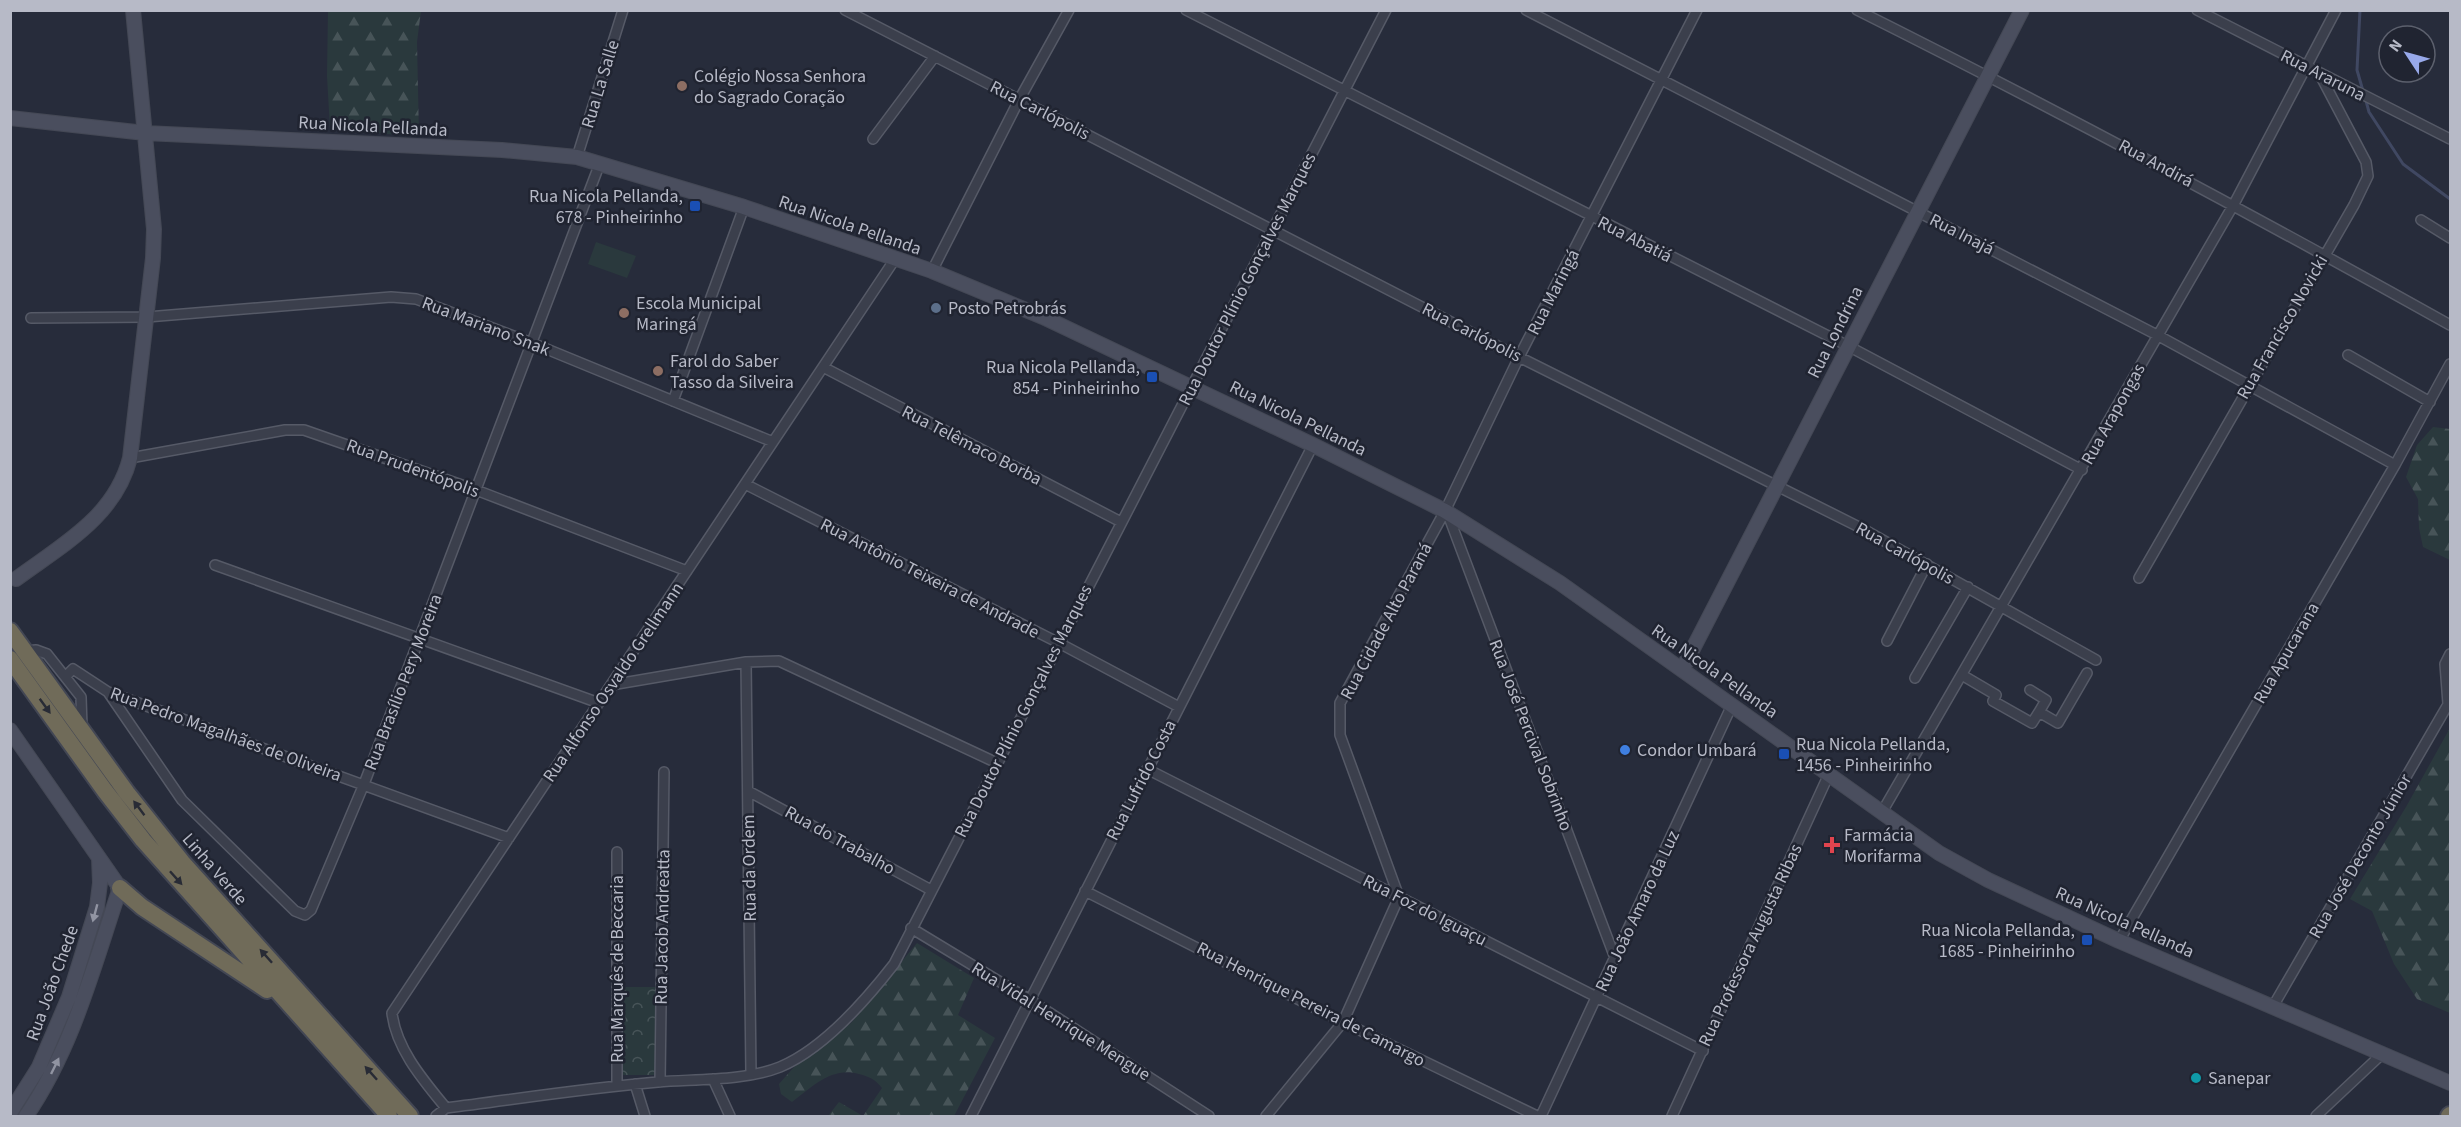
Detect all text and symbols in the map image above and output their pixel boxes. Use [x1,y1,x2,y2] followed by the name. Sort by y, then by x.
[2377,24,2437,84] north arrow
[2384,35,2408,57] text: N
[575,37,626,131] street label: Rua La Salle
[2276,43,2370,108] street label: Rua Araruna
[694,64,866,110] place label: Colégio Nossa Senhora do Sagrado Coração
[986,75,1094,146] street label: Rua Carlópolis
[675,79,689,93] marker: Colégio Nossa Senhora do Sagrado Coração
[298,110,448,143] street label: Rua Nicola Pellanda
[2114,133,2198,194] street label: Rua Andirá
[1173,148,1322,410] street label: Rua Doutor Plínio Gonçalves Marques
[529,184,683,230] place label: Rua Nicola Pellanda, 678 - Pinheirinho
[775,189,925,262] street label: Rua Nicola Pellanda
[688,199,702,213] marker: Rua Nicola Pellanda, 678 - Pinheirinho
[1925,207,1999,261] street label: Rua Inajá
[1593,210,1676,269] street label: Rua Abatiá
[1521,245,1586,339] street label: Rua Maringá
[2231,250,2334,404] street label: Rua Francisco Novicki
[1802,282,1869,383] street label: Rua Londrina
[418,291,554,362] street label: Rua Mariano Snak
[636,291,761,337] place label: Escola Municipal Maringá
[948,296,1067,321] place label: Posto Petrobrás
[1418,297,1526,368] street label: Rua Carlópolis
[929,301,943,315] marker: Posto Petrobrás
[617,306,631,320] marker: Escola Municipal Maringá
[670,349,794,395] place label: Farol do Saber Tasso da Silveira
[986,355,1140,401] place label: Rua Nicola Pellanda, 854 - Pinheirinho
[2075,359,2152,469] street label: Rua Arapongas
[651,364,665,378] marker: Farol do Saber Tasso da Silveira
[1145,370,1159,384] marker: Rua Nicola Pellanda, 854 - Pinheirinho
[1225,374,1370,462] street label: Rua Nicola Pellanda
[897,399,1046,492] street label: Rua Telêmaco Borba
[343,433,483,504] street label: Rua Prudentópolis
[816,512,1044,645] street label: Rua Antônio Teixeira de Andrade
[1851,516,1958,591] street label: Rua Carlópolis
[1334,538,1439,704] street label: Rua Cidade Alto Paraná
[537,577,690,787] street label: Rua Alfonso Osvaldo Grellmann
[949,580,1098,842] street label: Rua Doutor Plínio Gonçalves Marques
[358,590,449,774] street label: Rua Brasílio Pery Moreira
[2247,598,2326,709] street label: Rua Apucarana
[1646,618,1783,725] street label: Rua Nicola Pellanda
[1482,636,1579,835] street label: Rua José Percival Sobrinho
[107,681,345,788] street label: Rua Pedro Magalhães de Oliveira
[38,699,50,714] one-way arrow
[1100,716,1183,845] street label: Rua Lufrido Costa
[1796,732,1950,778] place label: Rua Nicola Pellanda, 1456 - Pinheirinho
[1637,738,1757,763] place label: Condor Umbará
[1618,743,1632,757] marker: Condor Umbará
[1777,747,1791,761] marker: Rua Nicola Pellanda, 1456 - Pinheirinho
[2303,769,2418,943] street label: Rua José Deconto Júnior
[132,800,145,816] one-way arrow
[780,800,899,881] street label: Rua do Trabalho
[736,814,763,922] street label: Rua da Ordem
[1844,823,1922,869] place label: Farmácia Morifarma
[1589,826,1686,996] street label: Rua João Amaro da Luz
[176,828,253,911] street label: Linha Verde
[1825,838,1839,852] marker: Farmácia Morifarma
[1692,840,1808,1051] street label: Rua Professora Augusta Ribas
[649,849,676,1005] street label: Rua Jacob Andreatta
[1358,868,1491,953] street label: Rua Foz do Iguaçu
[169,870,183,885] one-way arrow
[605,875,630,1063] street label: Rua Marquês de Beccaria
[2051,881,2198,964] street label: Rua Nicola Pellanda
[90,905,99,923] one-way arrow
[1921,918,2075,964] place label: Rua Nicola Pellanda, 1685 - Pinheirinho
[20,922,85,1044] street label: Rua João Chede
[2080,933,2094,947] marker: Rua Nicola Pellanda, 1685 - Pinheirinho
[1192,936,1429,1073] street label: Rua Henrique Pereira de Camargo
[259,948,273,963] one-way arrow
[966,956,1155,1087] street label: Rua Vidal Henrique Mengue
[51,1057,60,1074] one-way arrow
[365,1066,378,1081] one-way arrow
[2208,1066,2271,1091] place label: Sanepar
[2189,1071,2203,1085] marker: Sanepar

